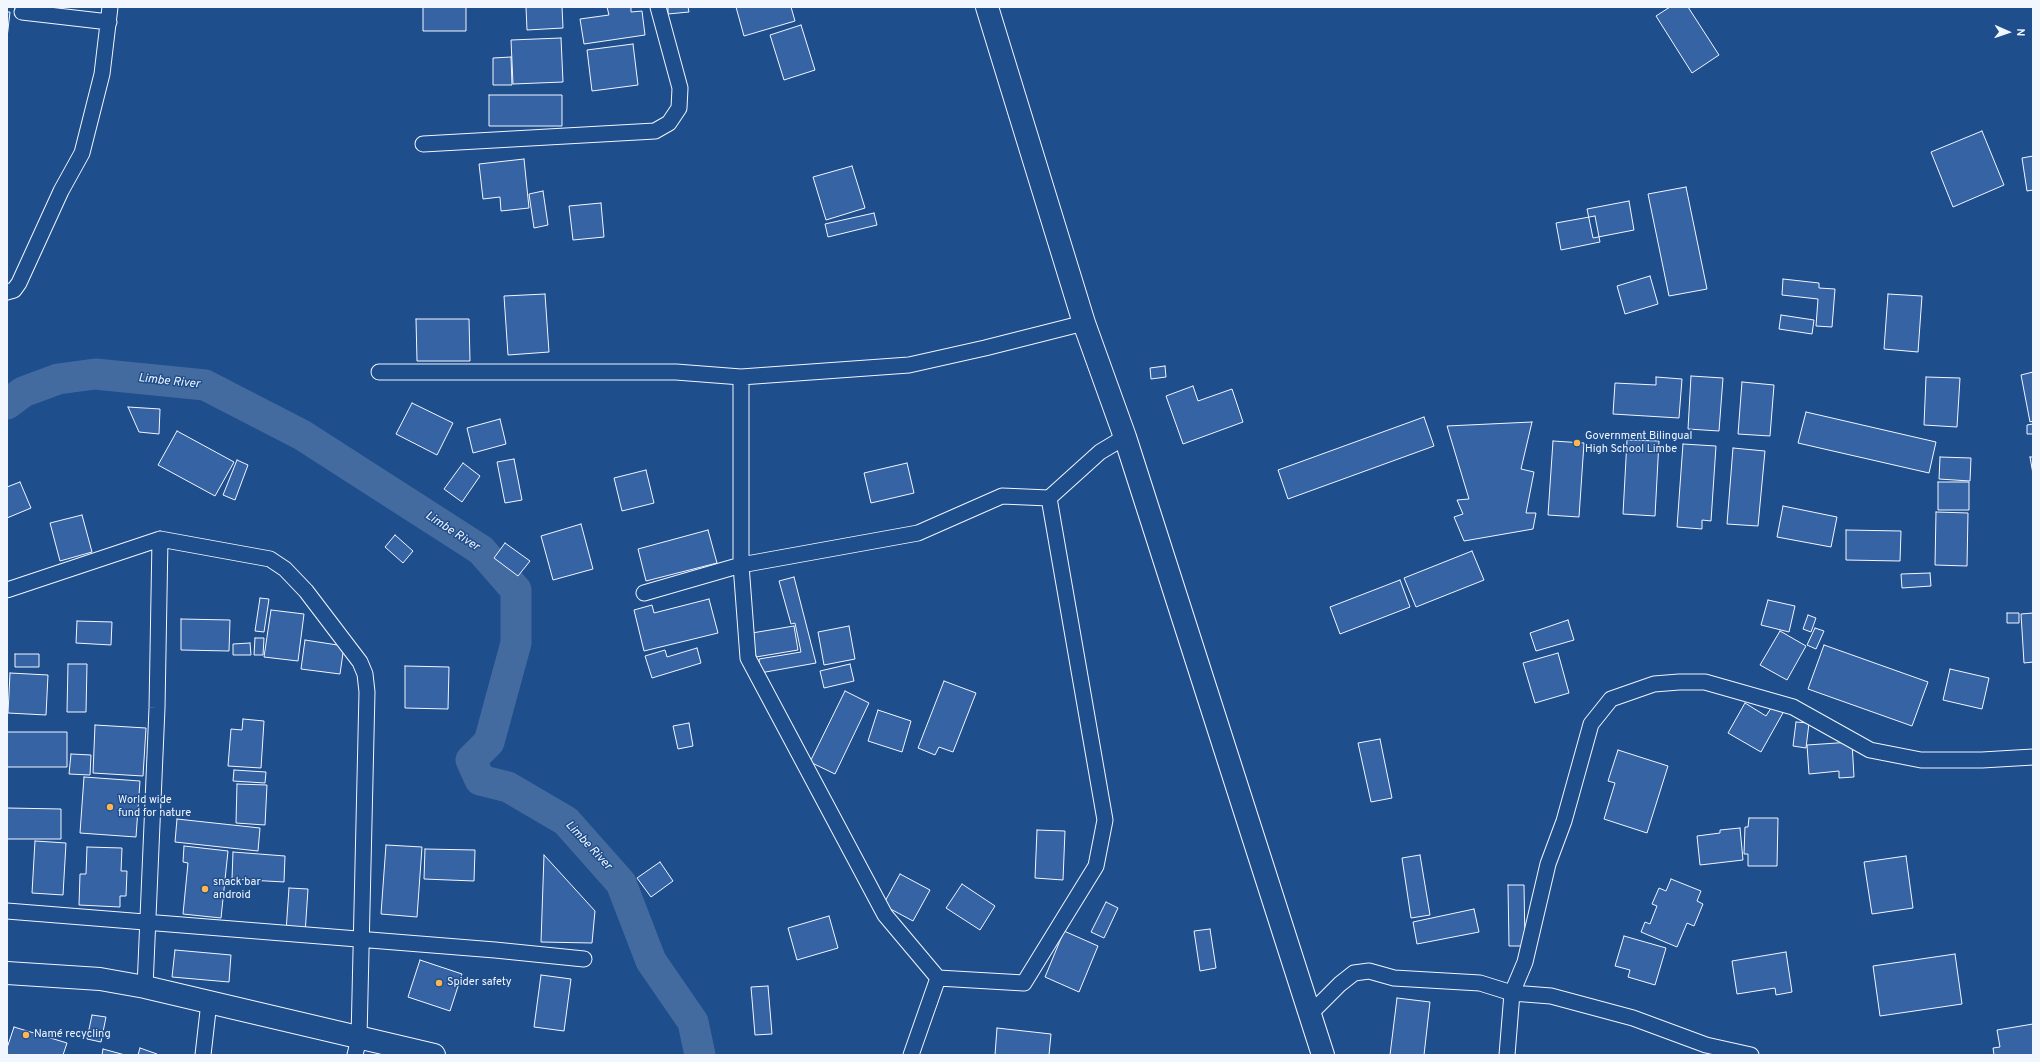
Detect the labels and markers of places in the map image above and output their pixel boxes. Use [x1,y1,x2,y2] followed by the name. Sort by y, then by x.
[1585,430,1692,456] place label: Government Bilingual High School Limbe
[1572,438,1582,448] marker: Government Bilingual High School Limbe
[118,794,191,820] place label: World wide fund for nature
[105,802,115,812] marker: World wide fund for nature
[213,876,261,902] place label: snack bar android
[200,884,210,894] marker: snack bar android
[447,976,511,990] place label: Spider safety
[434,978,444,988] marker: Spider safety
[34,1028,111,1042] place label: Namé recycling
[21,1030,31,1040] marker: Namé recycling

